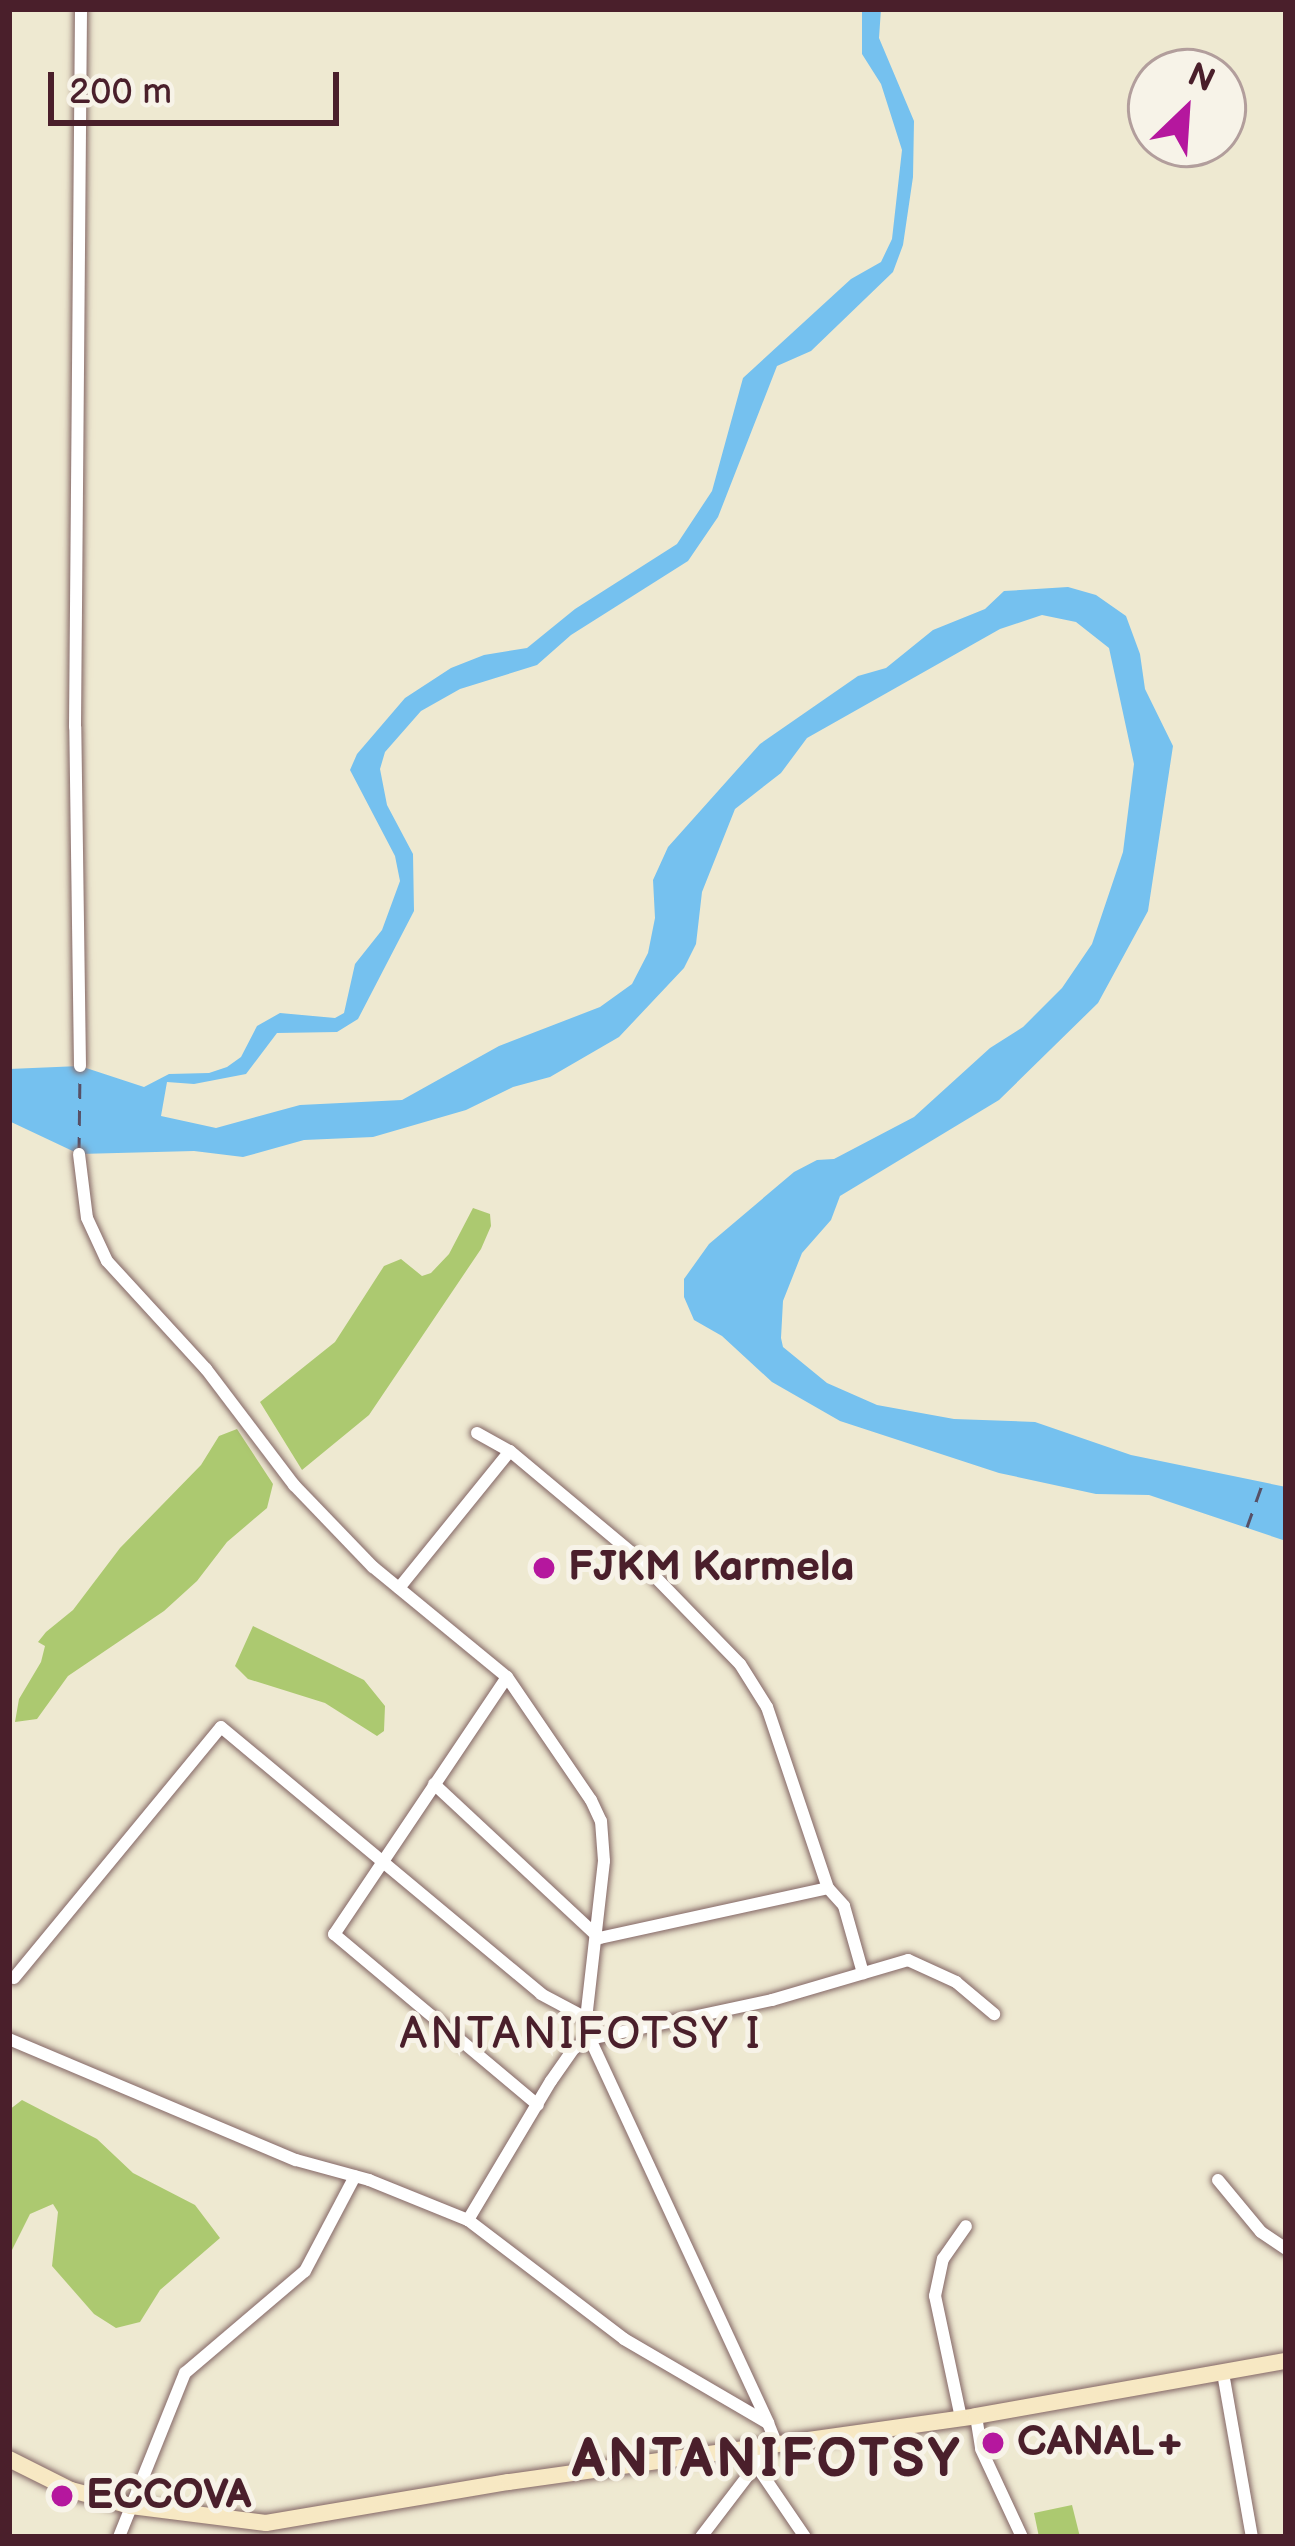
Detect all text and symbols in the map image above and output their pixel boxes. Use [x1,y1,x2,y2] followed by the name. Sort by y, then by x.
[54,48,345,122] scale bar
[1127,48,1247,168] north arrow
[1181,55,1221,101] text: N
[69,71,172,114] text: 200 m
[568,1543,855,1593] place label: FJKM Karmela
[531,1555,557,1581] marker: FJKM Karmela
[399,2008,763,2062] district label: ANTANIFOTSY I
[1017,2418,1186,2468] place label: CANAL+
[572,2428,962,2492] district label: ANTANIFOTSY
[980,2430,1006,2456] marker: CANAL+
[86,2471,251,2521] place label: ECCOVA
[49,2483,75,2509] marker: ECCOVA

